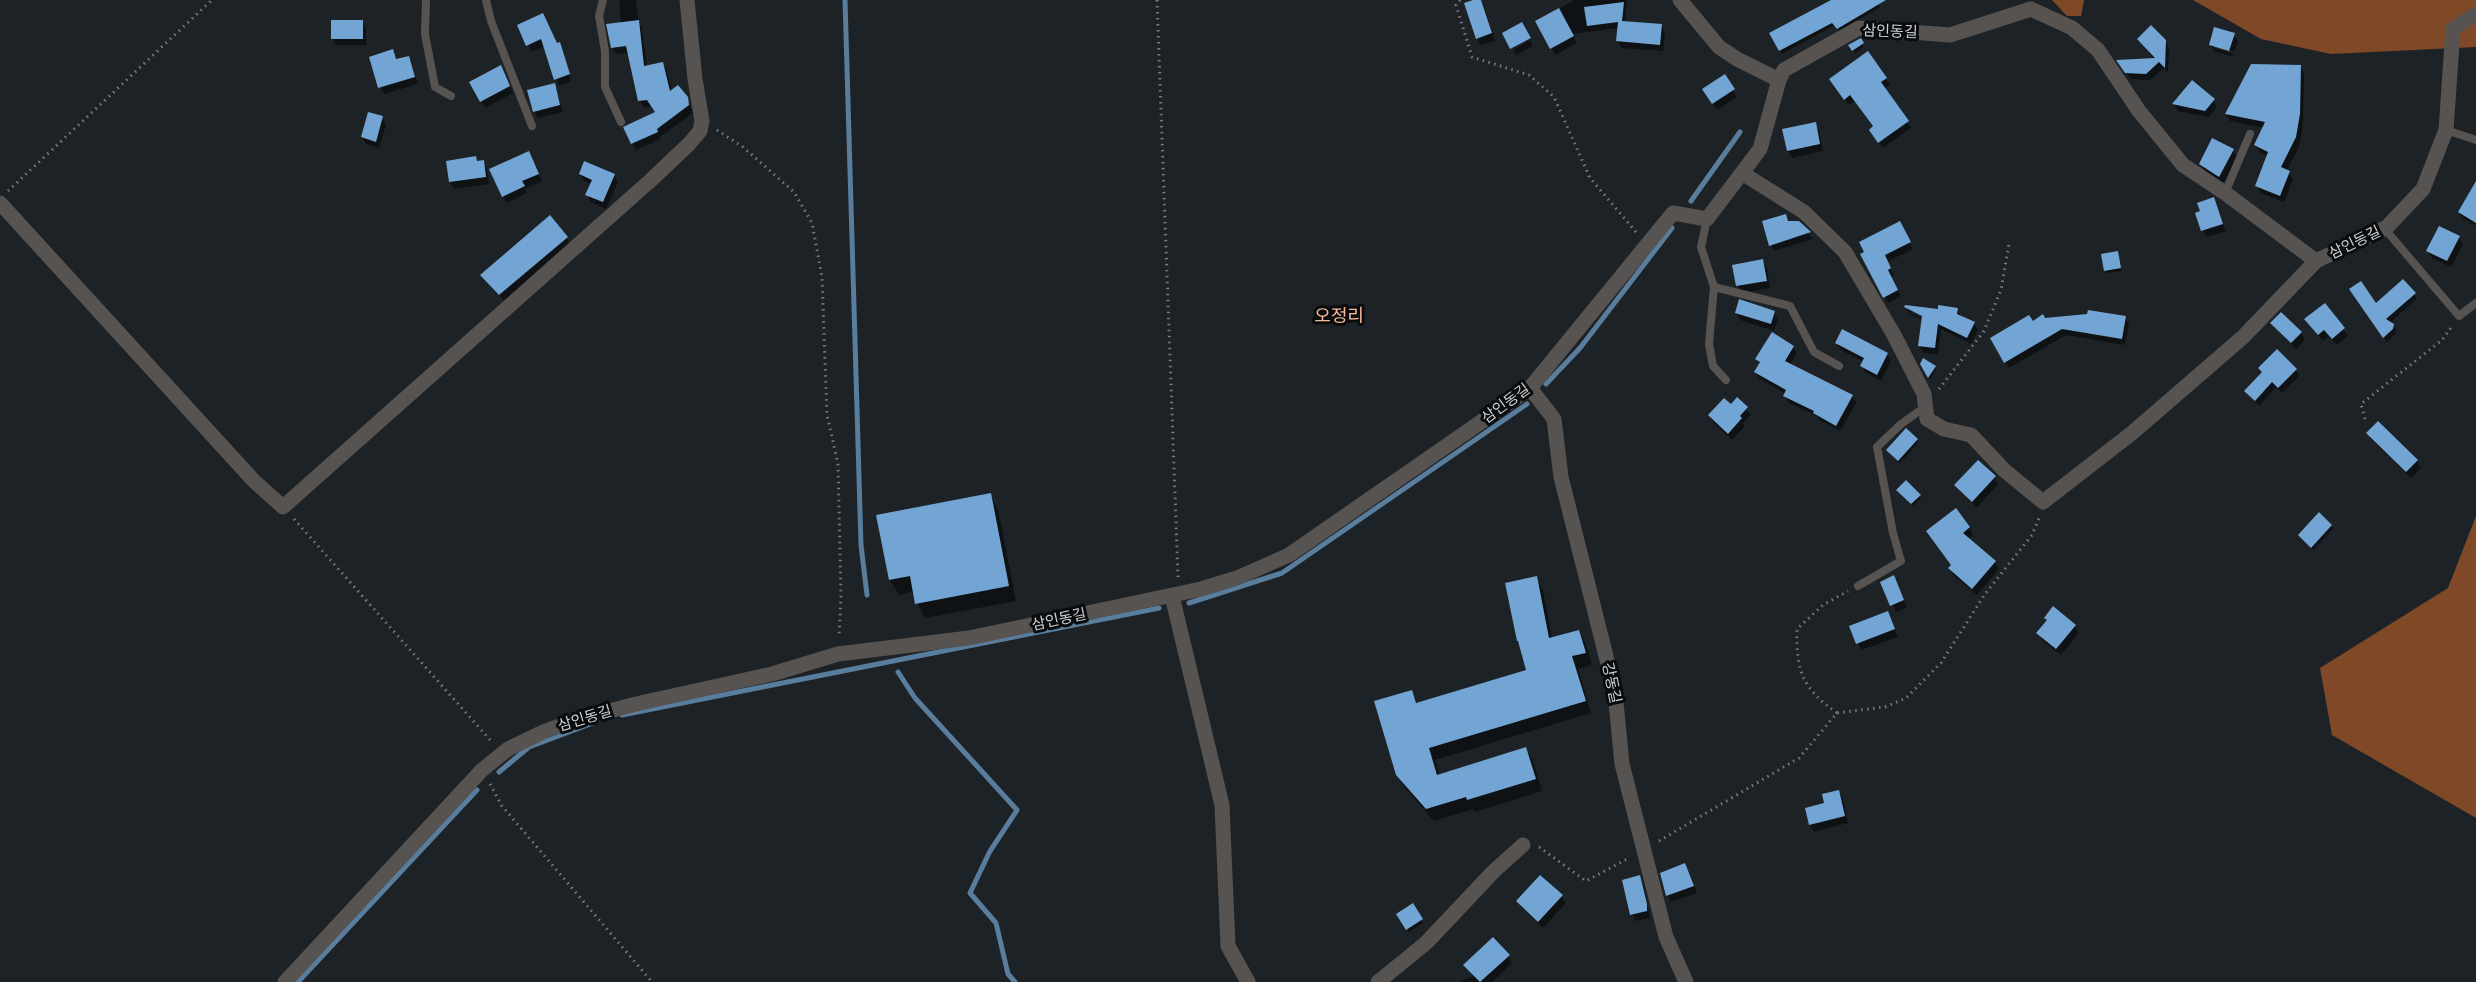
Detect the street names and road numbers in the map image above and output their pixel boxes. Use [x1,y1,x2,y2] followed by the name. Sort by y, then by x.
[1862,22,1918,42] street label: 삼인동길
[2326,223,2384,263] street label: 삼인동길
[1478,380,1534,428] street label: 삼인동길
[1030,605,1088,635] street label: 삼인동길
[1598,661,1624,705] street label: 강동길
[556,702,614,736] street label: 삼인동길

